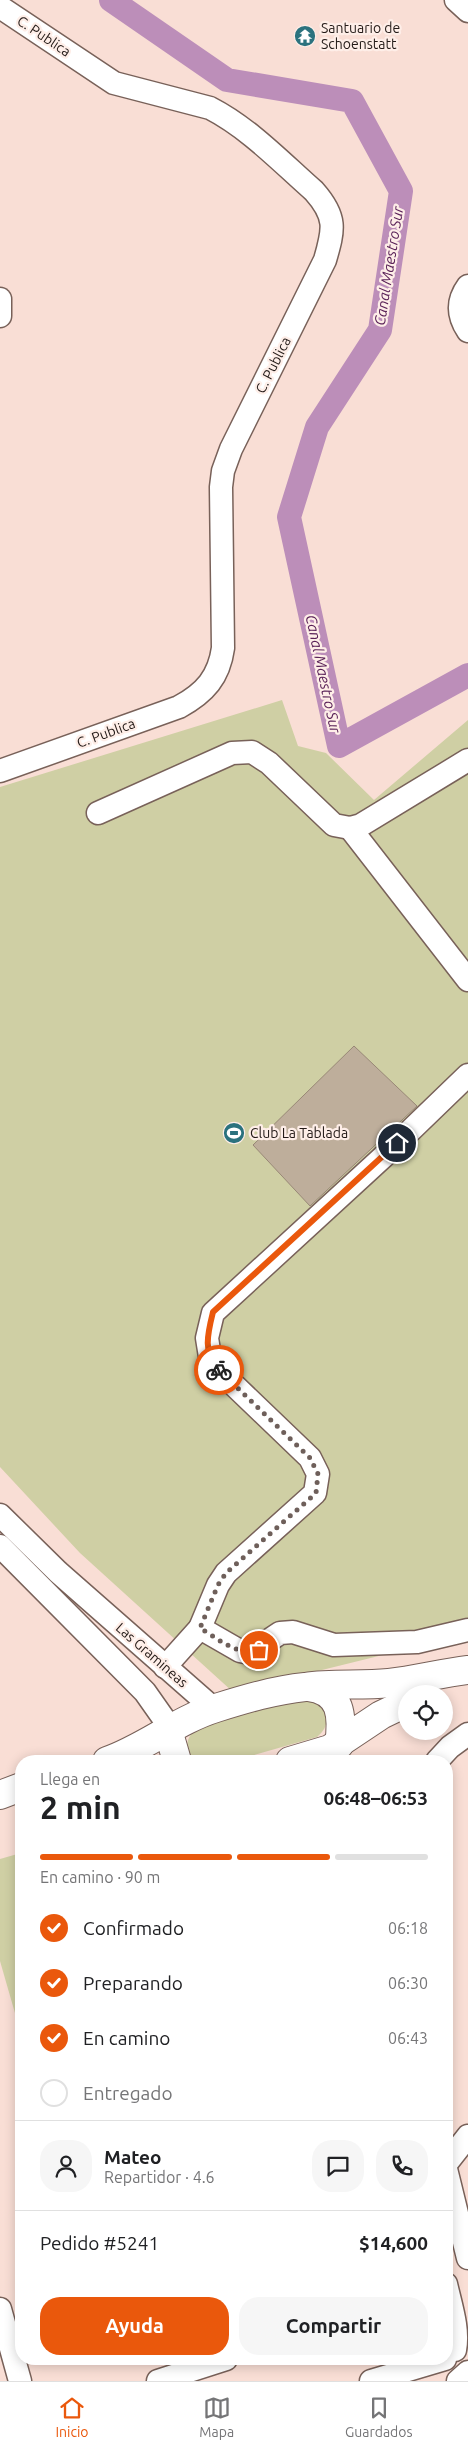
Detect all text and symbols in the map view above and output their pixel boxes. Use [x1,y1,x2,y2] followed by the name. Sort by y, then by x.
[14,12,74,60] street label: C. Publica
[321,20,400,52] place label: Santuario de Schoenstatt
[293,24,317,48] temple icon: Santuario de Schoenstatt
[371,204,407,327] water label: Canal Maestro Sur
[252,334,294,396] street label: C. Publica
[303,613,345,736] water label: Canal Maestro Sur
[75,715,137,751] street label: C. Publica
[222,1121,246,1145] sports icon: Club La Tablada
[376,1122,418,1164] pin
[250,1125,348,1141] place label: Club La Tablada
[383,1129,411,1157] icon: home
[194,1345,244,1395] courier
[205,1356,233,1384] icon: bike
[113,1619,191,1691] street label: Las Gramineas
[238,1629,280,1671] pin
[245,1636,273,1664] icon: bag
[398,1685,453,1740] map controls
[398,1685,453,1740] button: locate
[40,1770,100,1788] text: Llega en
[323,1787,428,1809] text: 06:48–06:53
[40,1789,121,1825] text: 2 min
[40,1868,160,1886] text: En camino · 90 m
[40,1914,68,1942] icon: check
[83,1917,184,1939] text: Confirmado
[388,1919,428,1937] text: 06:18
[40,1969,68,1997] icon: check
[83,1972,183,1994] text: Preparando
[388,1974,428,1992] text: 06:30
[40,2024,68,2052] icon: check
[83,2027,170,2049] text: En camino
[388,2029,428,2047] text: 06:43
[83,2082,173,2104] text: Entregado
[40,2140,92,2192] button: person
[312,2140,364,2192] button: chat
[376,2140,428,2192] button: phone
[104,2146,162,2168] text: Mateo
[104,2168,215,2186] text: Repartidor · 4.6
[40,2232,159,2254] text: Pedido #5241
[359,2232,428,2254] text: $14,600
[40,2297,229,2355] button: Ayuda
[239,2297,428,2355] button: Compartir
[55,2394,89,2440] tab: Inicio
[199,2394,234,2440] tab: Mapa
[345,2394,413,2440] tab: Guardados

